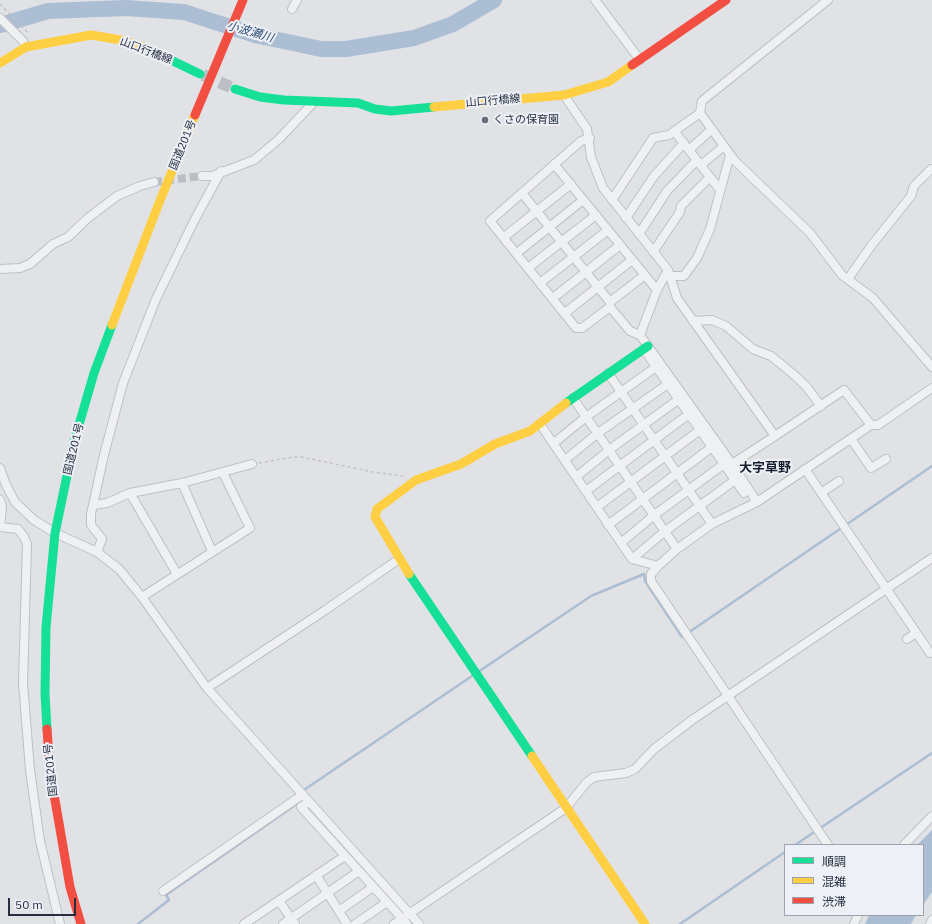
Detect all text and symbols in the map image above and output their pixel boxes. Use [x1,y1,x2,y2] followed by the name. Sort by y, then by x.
[225,18,275,46] water label: 小波瀬川
[118,35,174,67] street label: 山口行橋線
[465,92,521,110] street label: 山口行橋線
[493,113,559,127] place label: くさの保育園
[480,115,490,125] marker: くさの保育園
[167,118,199,172] street label: 国道201号
[61,422,87,476] street label: 国道201号
[739,460,791,476] district label: 大字草野
[42,743,60,797] street label: 国道201号
[784,844,924,916] legend
[822,854,846,869] text: 順調
[822,874,846,889] text: 混雑
[10,890,78,916] scale bar
[822,894,846,909] text: 渋滞
[15,897,43,912] text: 50 m

